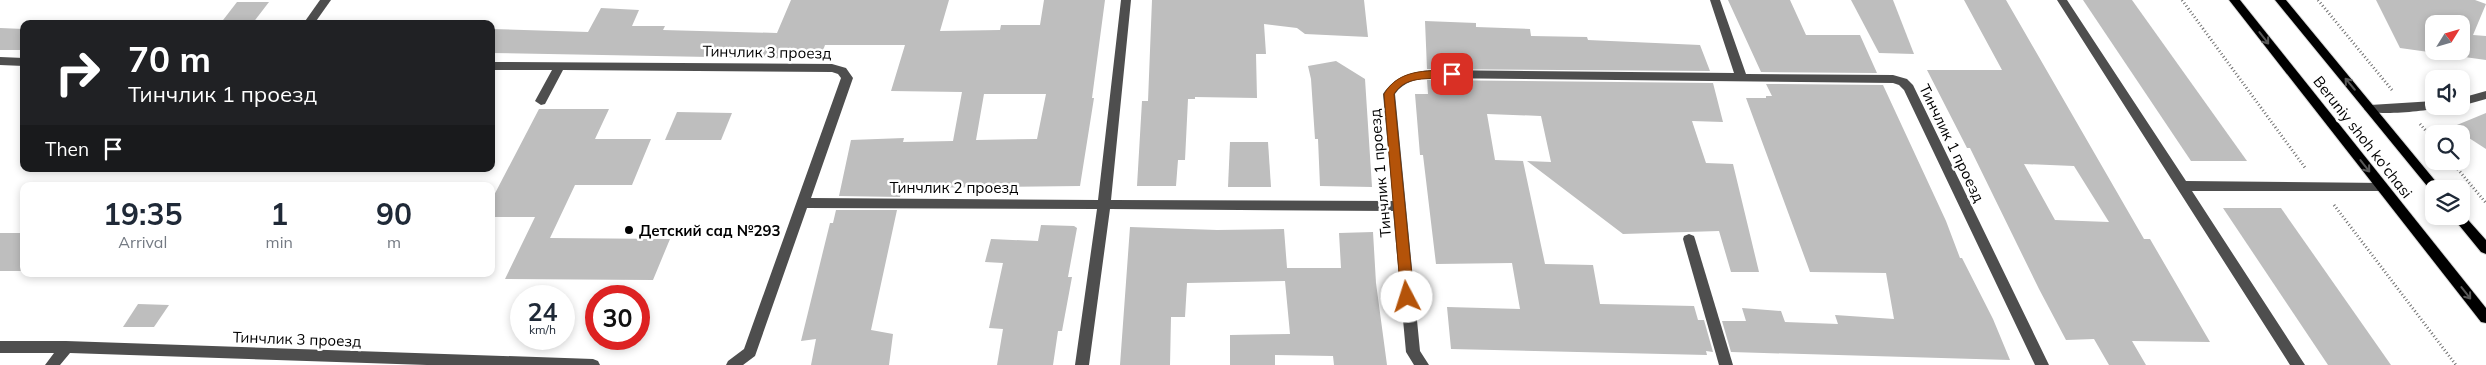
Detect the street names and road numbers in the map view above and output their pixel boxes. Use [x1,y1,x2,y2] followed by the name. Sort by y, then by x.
[702,41,832,63] street label: Тинчлик 3 проезд
[2309,72,2417,202] street label: Beruniy shoh ko'chasi
[1915,81,1989,205] street label: Тинчлик 1 проезд
[1365,108,1395,238] street label: Тинчлик 1 проезд
[890,178,1018,197] street label: Тинчлик 2 проезд
[232,327,362,351] street label: Тинчлик 3 проезд

